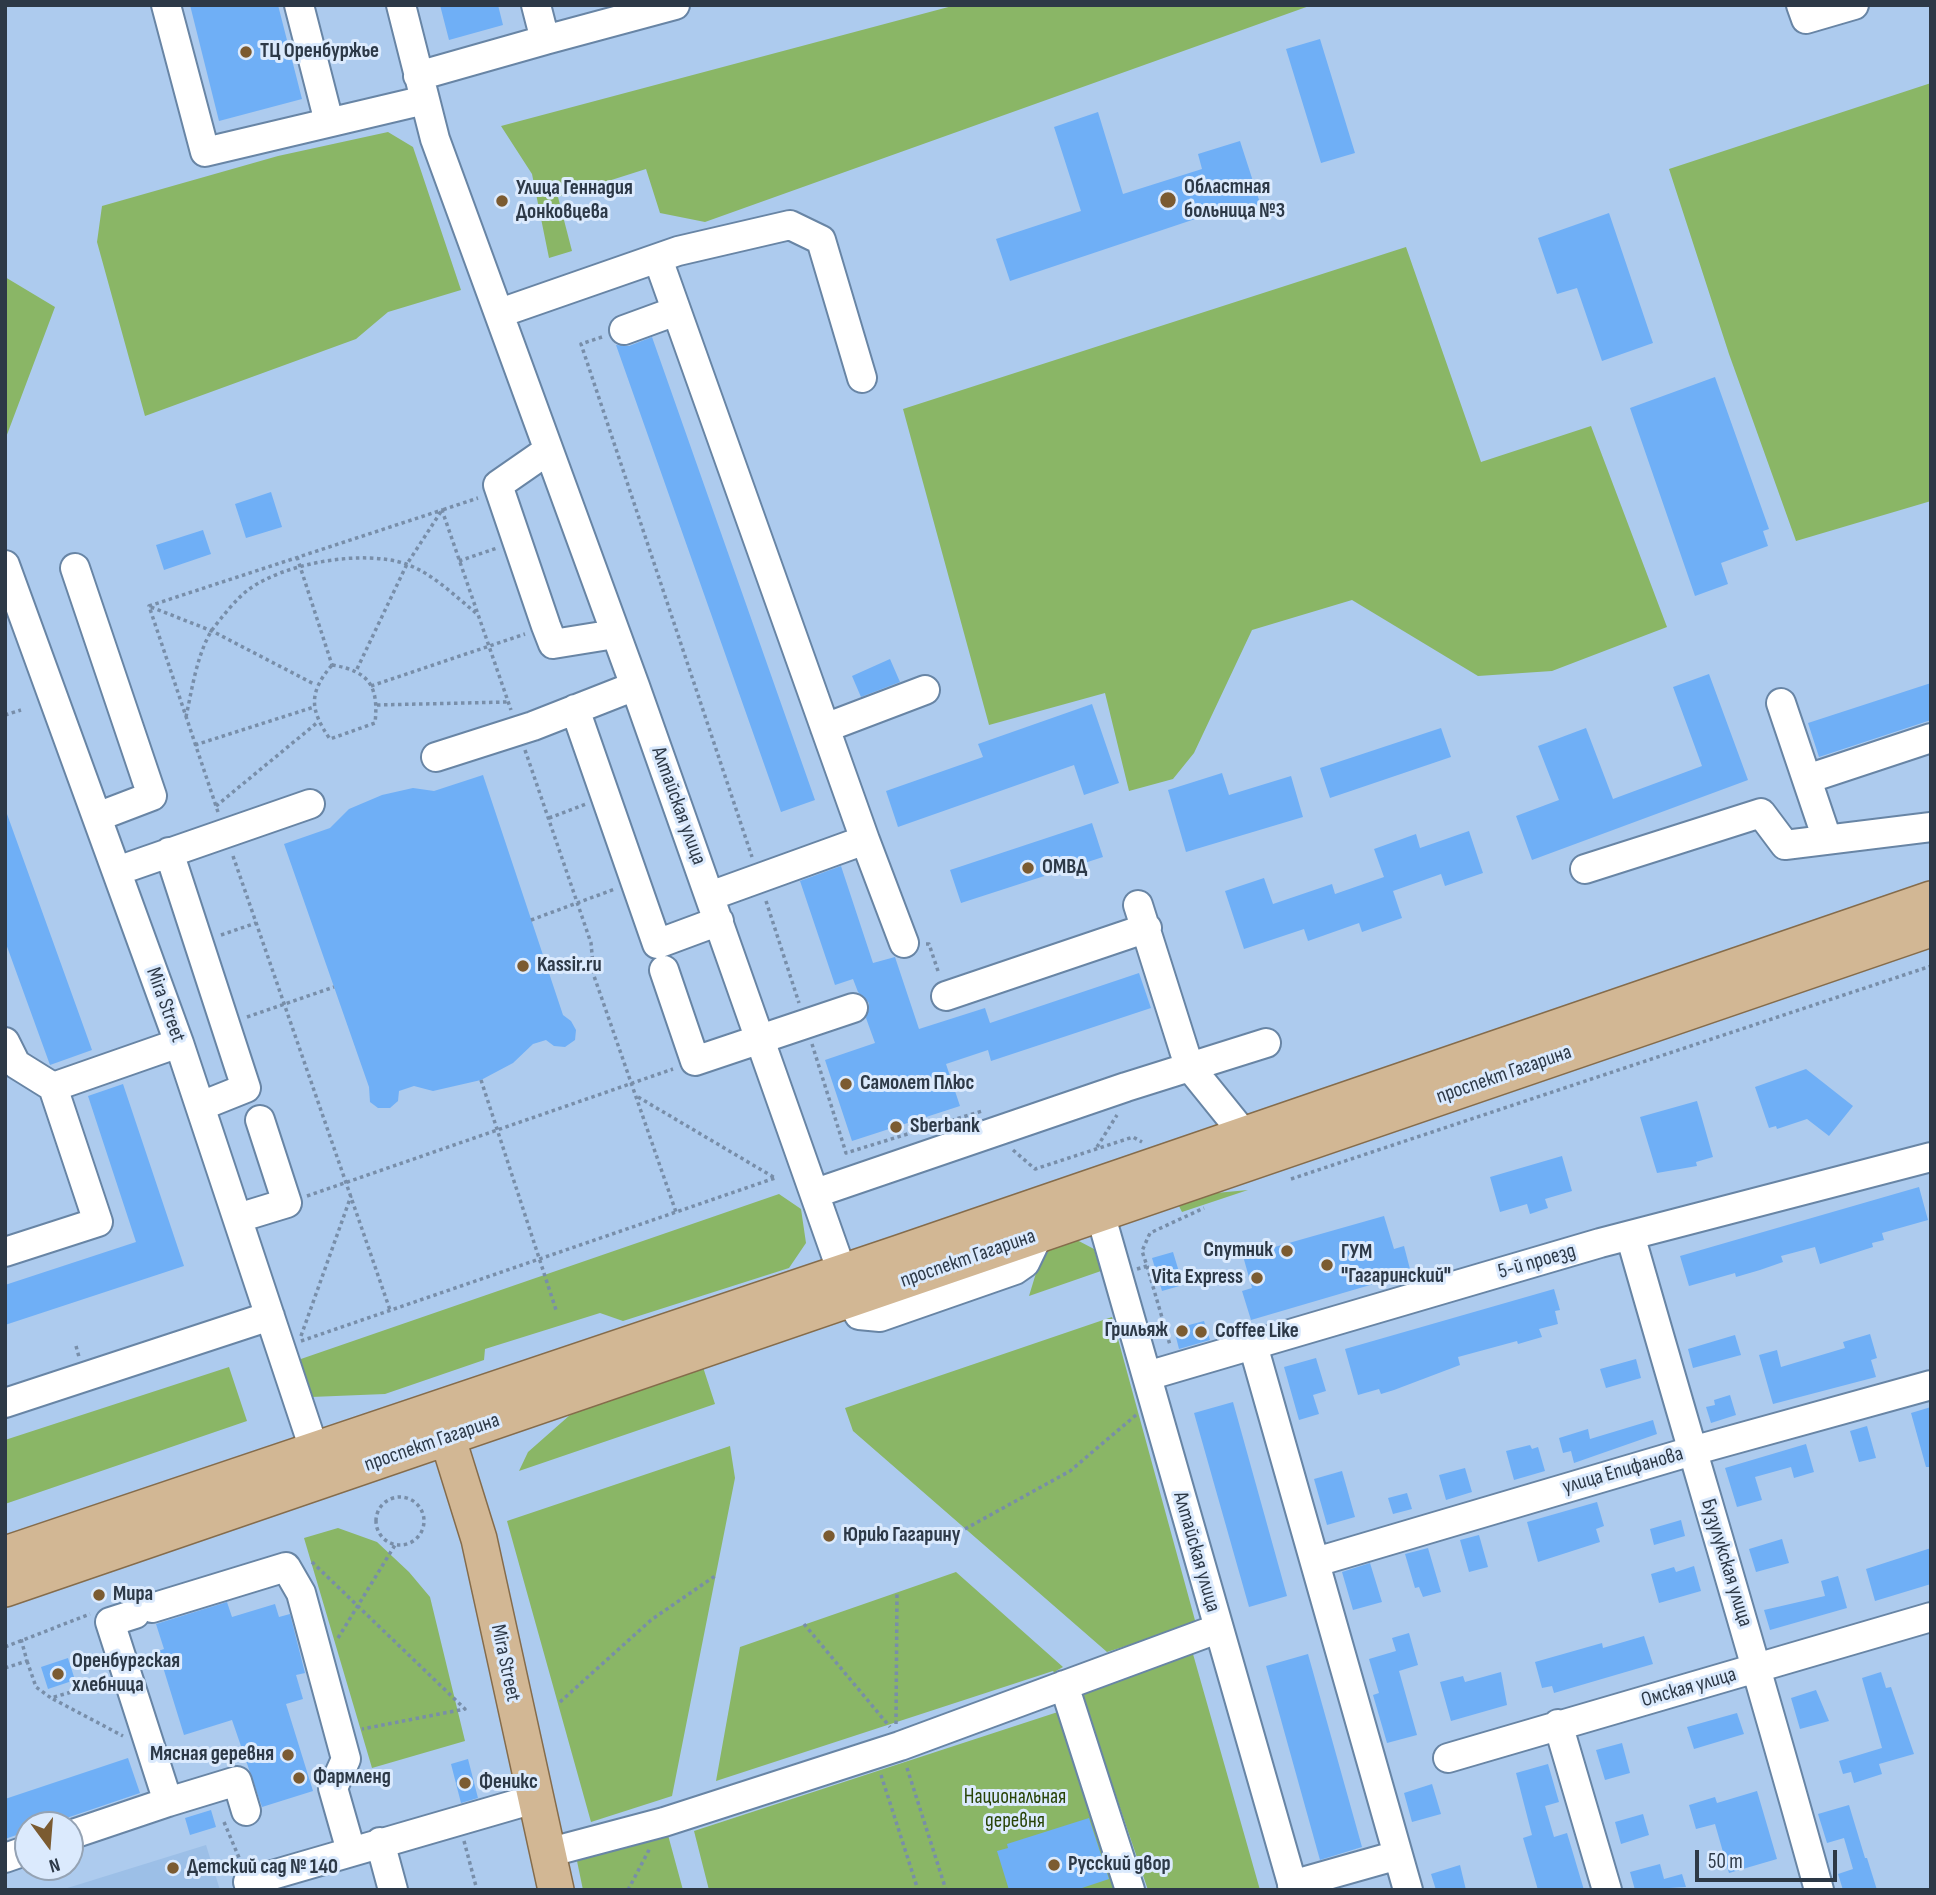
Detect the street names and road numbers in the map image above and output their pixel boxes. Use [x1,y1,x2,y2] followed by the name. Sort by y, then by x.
[645,744,711,868] street label: Алтайская улица
[140,964,190,1046] street label: Mira Street
[1433,1040,1575,1110] street label: проспект Гагарина
[897,1224,1039,1294] street label: проспект Гагарина
[1495,1239,1579,1285] street label: 5-й проезд
[361,1408,503,1478] street label: проспект Гагарина
[1560,1442,1686,1500] street label: улица Епифанова
[1167,1489,1225,1615] street label: Алтайская улица
[1695,1496,1757,1630] street label: Бузулукская улица
[485,1622,525,1704] street label: Mira Street
[1639,1662,1739,1714] street label: Омская улица

